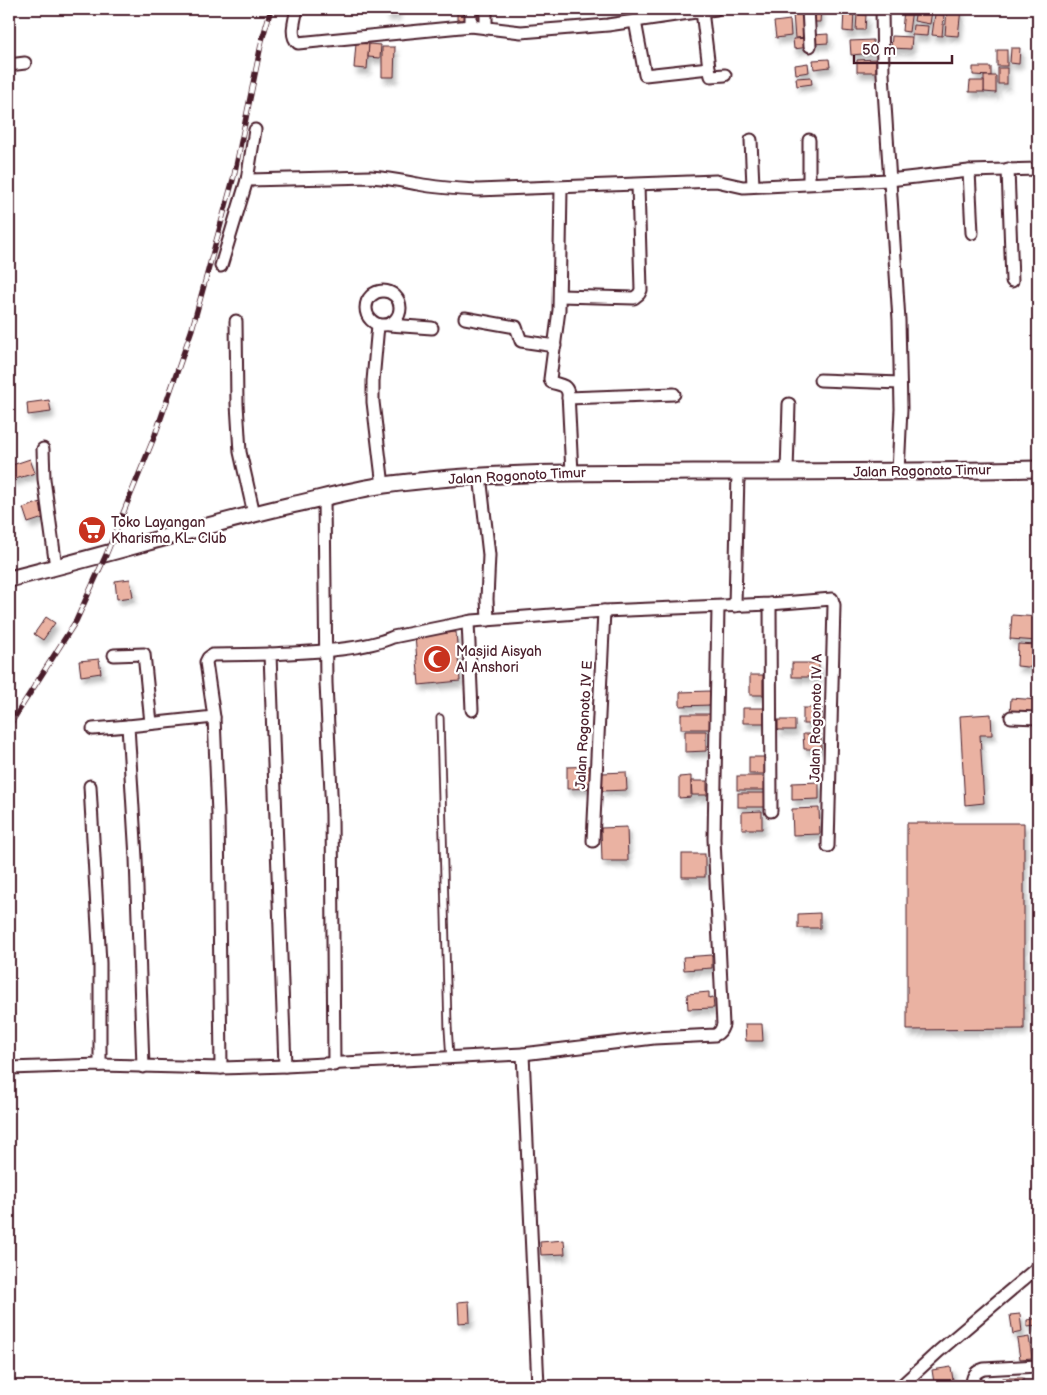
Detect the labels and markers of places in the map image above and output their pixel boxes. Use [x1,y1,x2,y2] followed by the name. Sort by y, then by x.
[111,514,227,547] place label: Toko Layangan Kharisma KL. Club
[77,515,107,545] supermarket icon: Toko Layangan Kharisma KL. Club
[456,643,542,676] place label: Masjid Aisyah Al Anshori
[422,644,452,674] mosque icon: Masjid Aisyah Al Anshori

